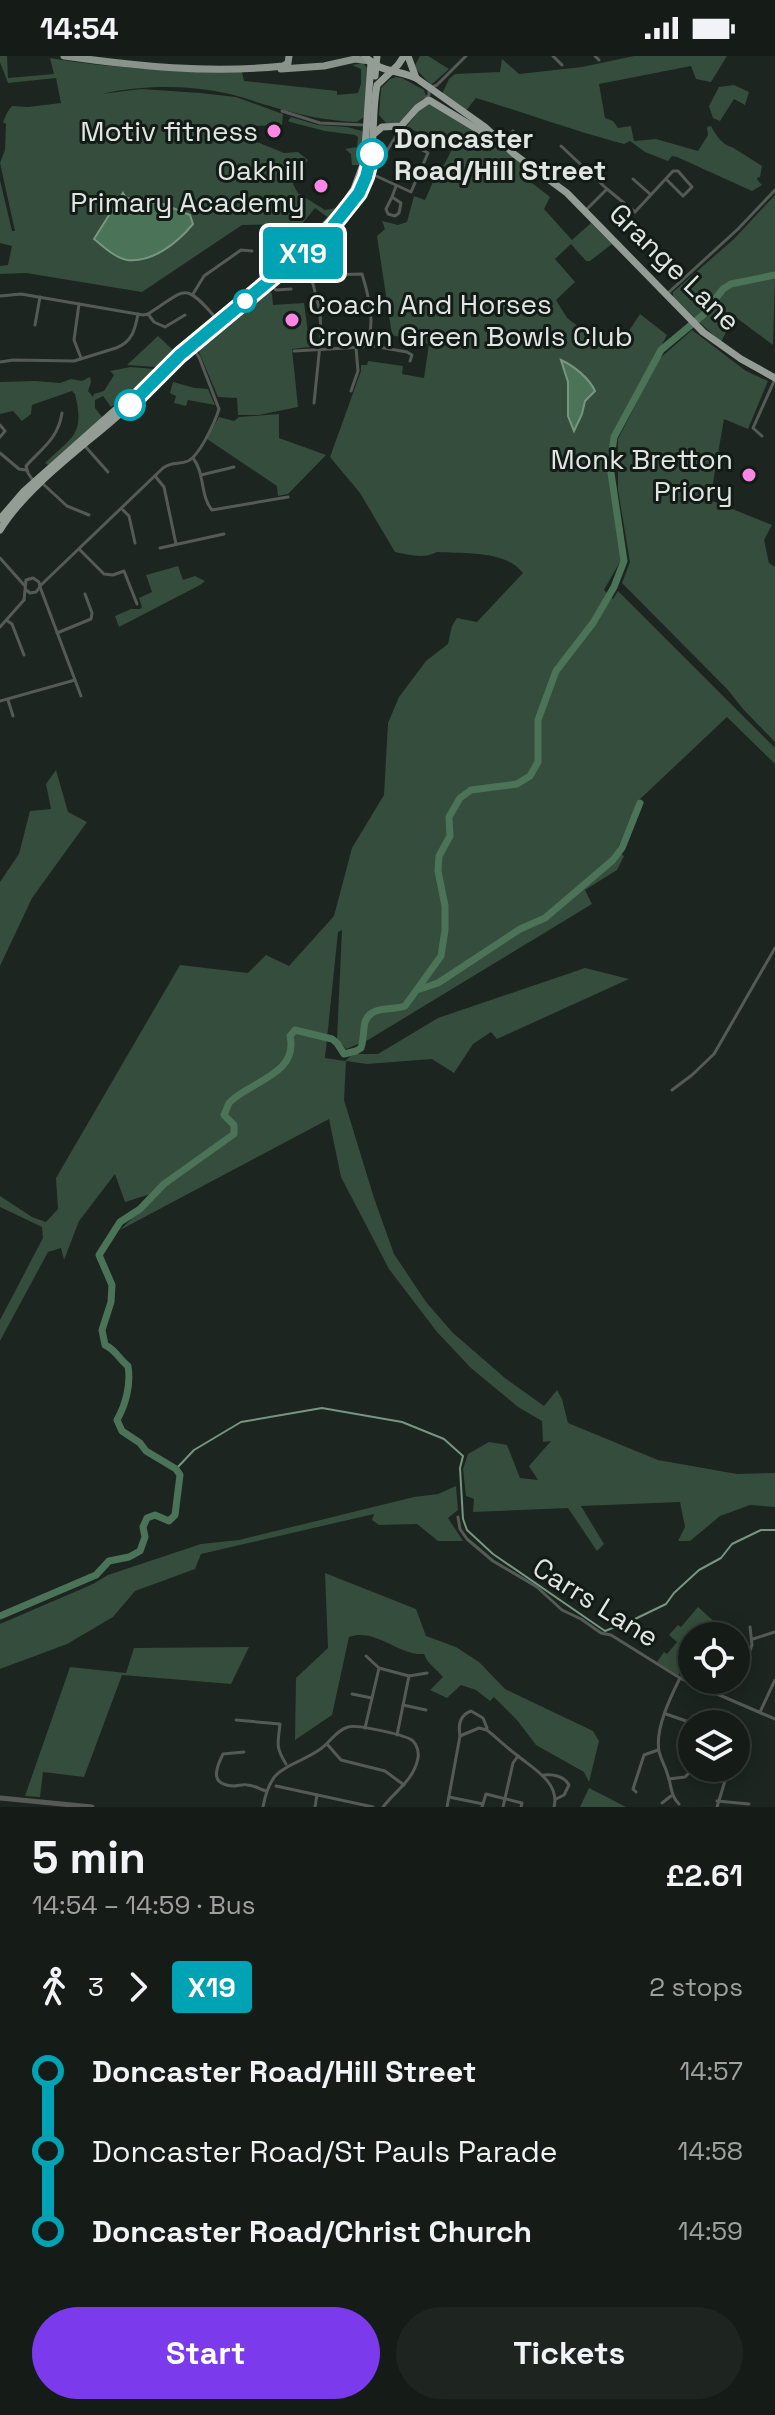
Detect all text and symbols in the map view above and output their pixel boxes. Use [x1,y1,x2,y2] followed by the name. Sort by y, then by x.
[40,9,119,48] text: 14:54
[80,113,258,149] place label: Motiv fitness
[394,120,606,188] place label: Doncaster Road/Hill Street
[265,122,283,140] marker: Motiv fitness
[357,139,387,169] marker: Doncaster Road/Hill Street
[70,152,305,220] place label: Oakhill Primary Academy
[312,177,330,195] marker: Oakhill Primary Academy
[602,195,748,339] street label: Grange Lane
[257,227,349,279] line badge: X19
[279,235,327,271] text: X19
[308,286,633,354] place label: Coach And Horses Crown Green Bowls Club
[234,290,256,312] unlabelled marker
[283,311,301,329] marker: Coach And Horses Crown Green Bowls Club
[115,390,145,420] unlabelled marker
[551,441,733,509] place label: Monk Bretton Priory
[740,466,758,484] marker: Monk Bretton Priory
[526,1549,666,1655] street label: Carrs Lane
[678,1622,750,1782] map controls
[678,1622,750,1694] button: locate
[678,1710,750,1782] button: layers
[32,1830,146,1886] text: 5 min
[665,1856,743,1895] text: £2.61
[32,1888,255,1922] text: 14:54 – 14:59 · Bus
[32,1965,76,2009] icon: walk
[116,1965,160,2009] icon: forward
[188,1969,236,2005] text: X19
[88,1970,104,2004] text: 3
[649,1970,743,2004] text: 2 stops
[92,2052,476,2091] text: Doncaster Road/Hill Street
[679,2054,743,2088] text: 14:57
[92,2132,557,2171] text: Doncaster Road/St Pauls Parade
[678,2134,743,2168] text: 14:58
[92,2212,532,2251] text: Doncaster Road/Christ Church
[678,2214,743,2248] text: 14:59
[32,2307,380,2399] button: Start
[396,2307,743,2399] button: Tickets

